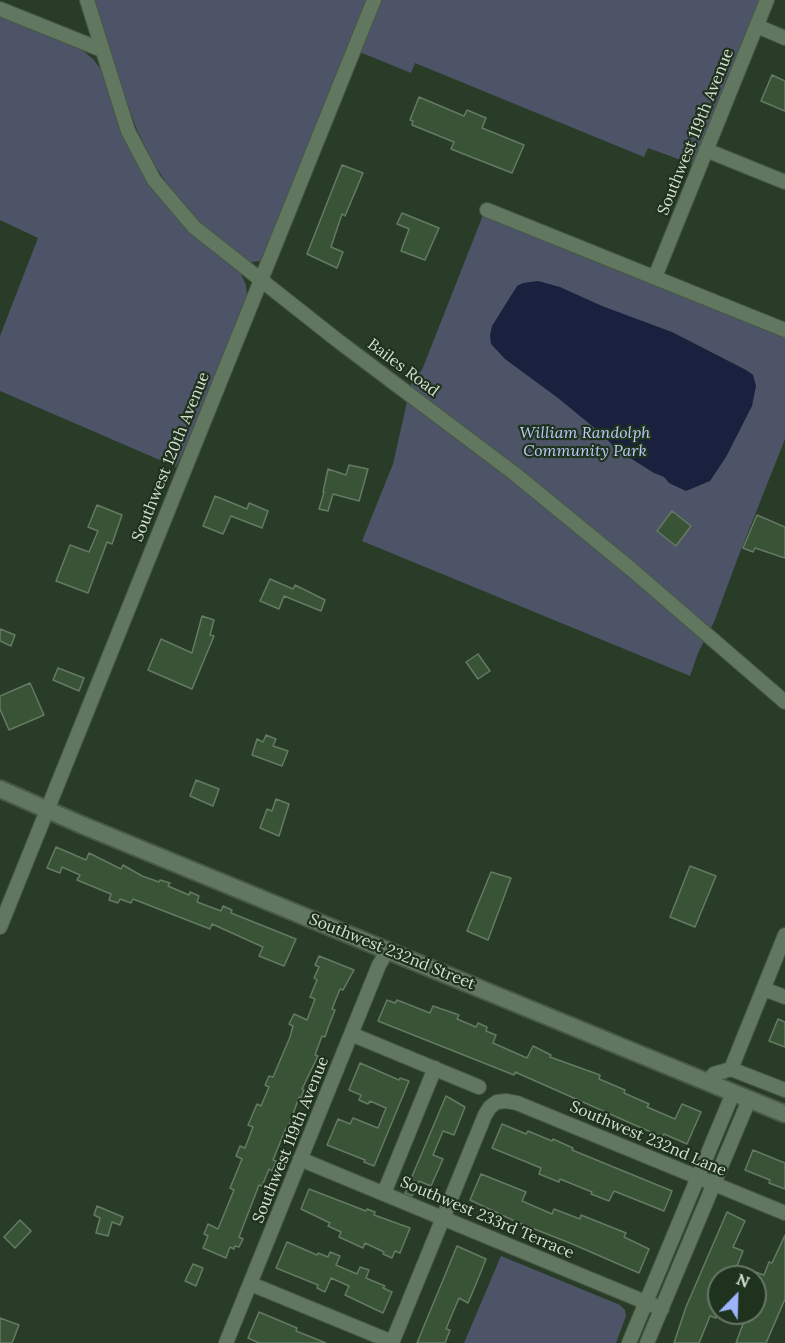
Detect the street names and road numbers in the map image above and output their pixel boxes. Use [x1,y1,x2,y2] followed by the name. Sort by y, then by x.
[654,46,738,218] street label: Southwest 119th Avenue
[363,335,443,401] street label: Bailes Road
[128,369,214,545] street label: Southwest 120th Avenue
[306,910,478,994] street label: Southwest 232nd Street
[249,1054,333,1226] street label: Southwest 119th Avenue
[567,1097,729,1181] street label: Southwest 232nd Lane
[397,1173,577,1263] street label: Southwest 233rd Terrace

